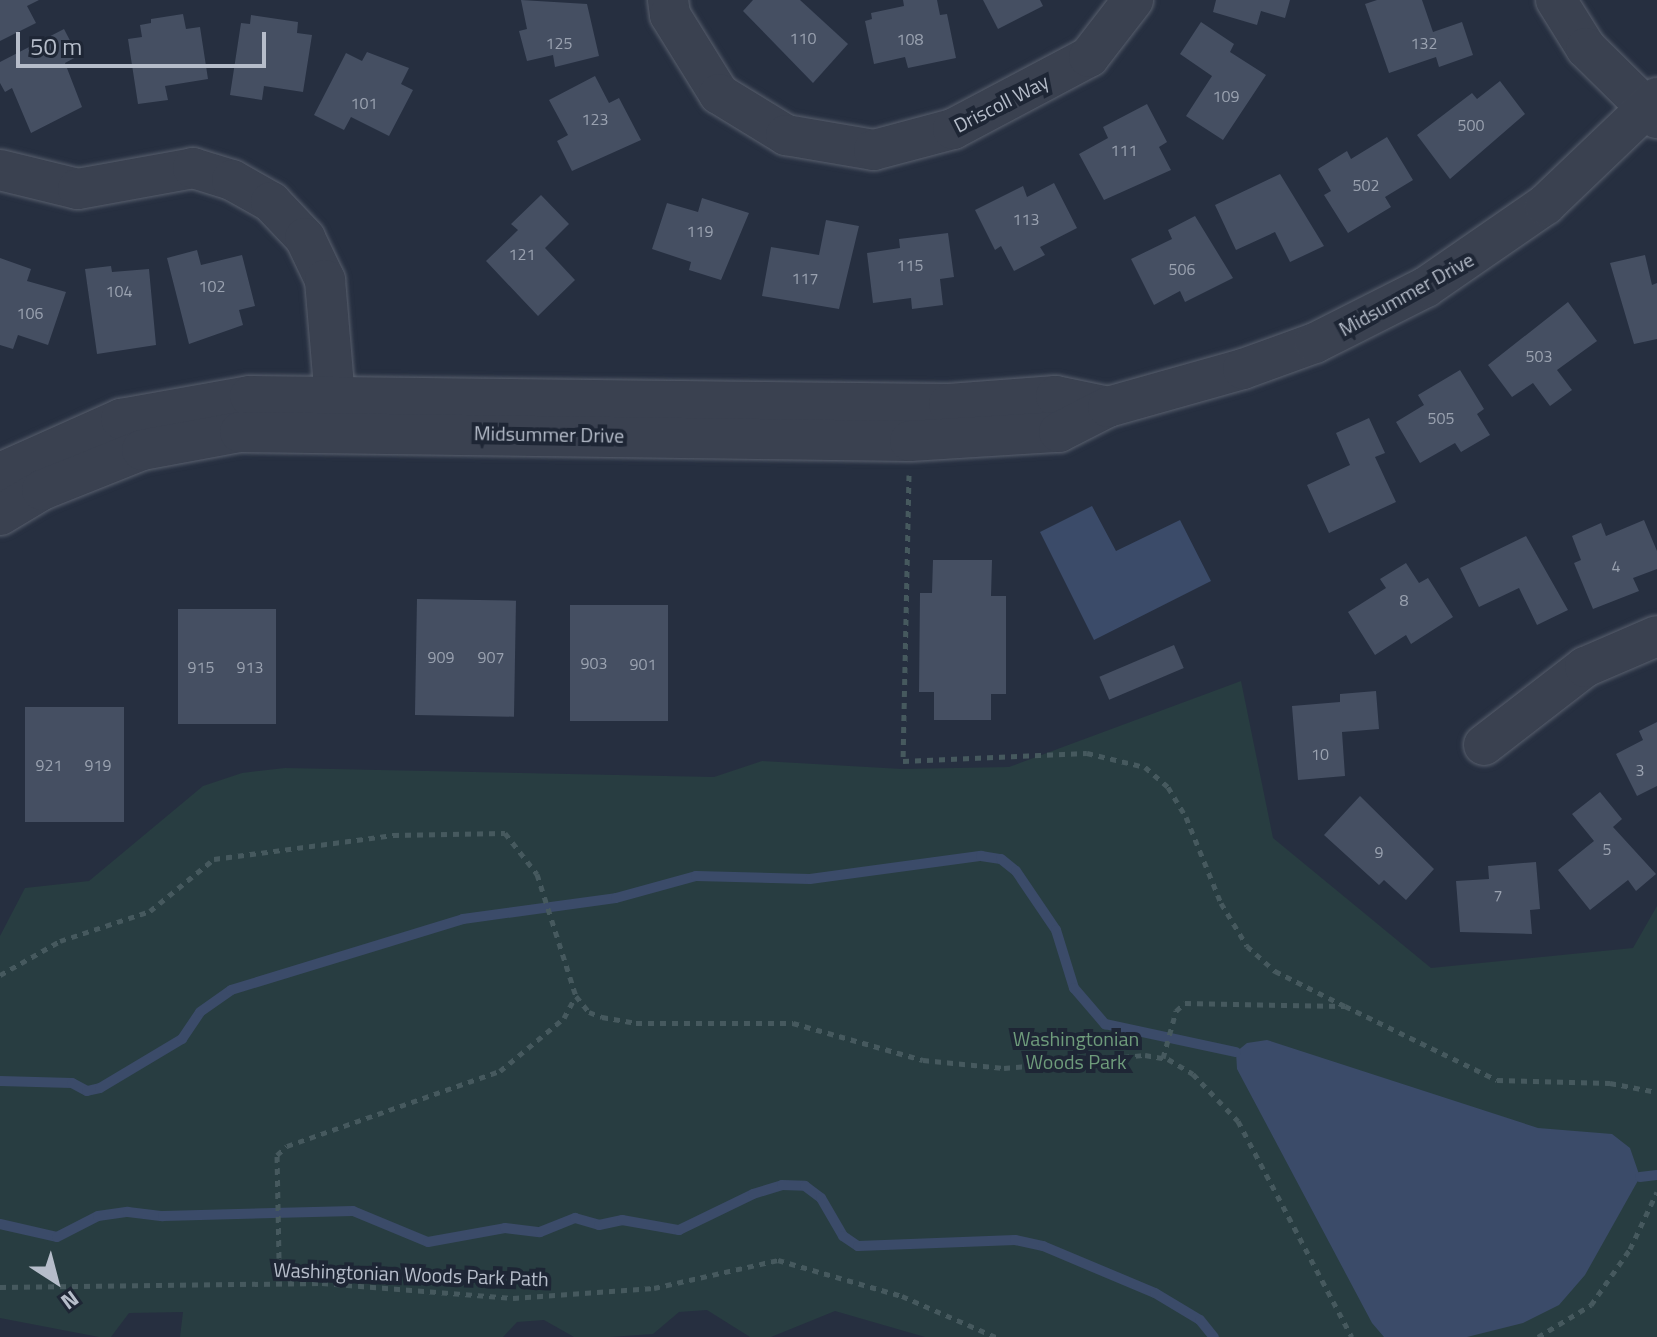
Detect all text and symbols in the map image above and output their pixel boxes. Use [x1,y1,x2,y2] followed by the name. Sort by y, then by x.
[20,16,270,66] scale bar
[30,28,82,64] text: 50 m
[790,28,816,48] house number: 110
[897,29,923,49] house number: 108
[546,33,572,53] house number: 125
[1411,33,1437,53] house number: 132
[950,69,1052,137] street label: Driscoll Way
[1213,86,1239,106] house number: 109
[351,93,377,113] house number: 101
[582,109,608,129] house number: 123
[1458,115,1484,135] house number: 500
[1111,140,1137,160] house number: 111
[1353,175,1379,195] house number: 502
[1013,209,1039,229] house number: 113
[687,221,713,241] house number: 119
[509,244,535,264] house number: 121
[1334,247,1478,341] street label: Midsummer Drive
[897,255,923,275] house number: 115
[1169,259,1195,279] house number: 506
[792,268,818,288] house number: 117
[199,276,225,296] house number: 102
[106,281,132,301] house number: 104
[17,303,43,323] house number: 106
[1526,346,1552,366] house number: 503
[1428,408,1454,428] house number: 505
[474,421,624,447] street label: Midsummer Drive
[1612,556,1620,576] house number: 4
[1400,590,1408,610] house number: 8
[428,647,454,667] house number: 909
[478,647,504,667] house number: 907
[581,653,607,673] house number: 903
[630,654,656,674] house number: 901
[188,657,214,677] house number: 915
[237,657,263,677] house number: 913
[1311,744,1329,764] house number: 10
[36,755,62,775] house number: 921
[85,755,111,775] house number: 919
[1636,760,1644,780] house number: 3
[1603,839,1611,859] house number: 5
[1375,842,1383,862] house number: 9
[1494,885,1502,905] house number: 7
[1013,1026,1139,1073] park label: Washingtonian Woods Park
[16,1241,96,1321] north arrow
[273,1257,549,1291] street label: Washingtonian Woods Park Path
[54,1282,86,1319] text: N

